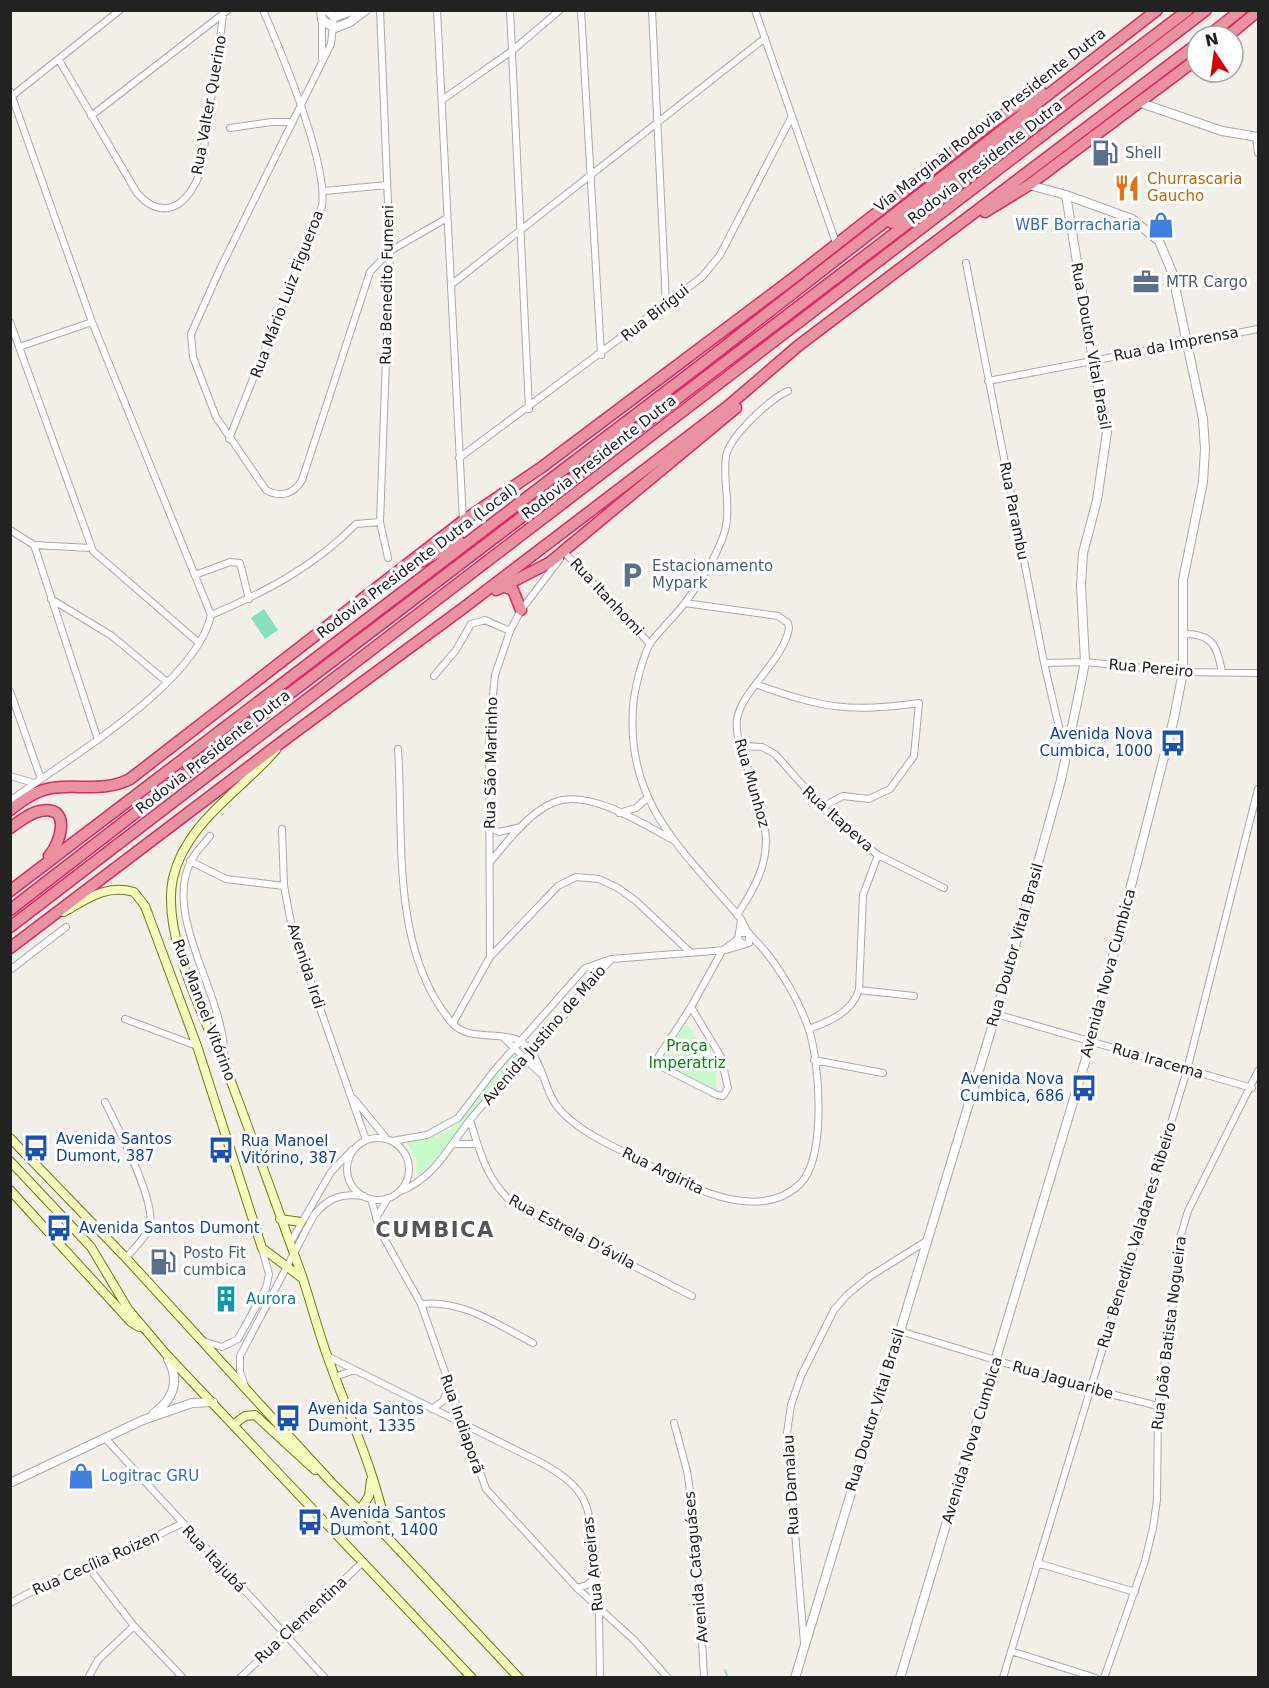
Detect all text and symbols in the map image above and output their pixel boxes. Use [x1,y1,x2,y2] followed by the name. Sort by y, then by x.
[871,24,1109,216] street label: Via Marginal Rodovia Presidente Dutra
[1185,24,1245,84] north arrow
[1203,29,1220,51] text: N
[188,34,230,176] street label: Rua Valter Querino
[904,96,1066,228] street label: Rodovia Presidente Dutra
[1090,138,1120,168] fuel station icon: Shell
[1125,144,1162,162] place label: Shell
[1147,170,1243,205] place label: Churrascaria Gaucho
[1112,173,1142,203] restaurant icon: Churrascaria Gaucho
[377,205,397,365] street label: Rua Benedito Fumeni
[247,208,327,380] street label: Rua Mário Luiz Figueroa
[1146,210,1176,240] shop icon: WBF Borracharia
[1015,216,1141,234] place label: WBF Borracharia
[1067,261,1115,431] street label: Rua Doutor Vital Brasil
[1131,267,1161,297] office icon: MTR Cargo
[1166,273,1248,291] place label: MTR Cargo
[617,281,693,345] street label: Rua Birigui
[1112,323,1240,365] street label: Rua da Imprensa
[518,391,680,523] street label: Rodovia Presidente Dutra
[996,460,1032,562] street label: Rua Parambu
[313,480,521,642] street label: Rodovia Presidente Dutra (Local)
[566,554,648,640] street label: Rua Itanhomi
[652,557,773,592] place label: Estacionamento Mypark
[617,560,647,590] parking icon: Estacionamento Mypark
[1108,655,1194,681] street label: Rua Pereiro
[132,686,294,818] street label: Rodovia Presidente Dutra
[481,697,501,829] street label: Rua São Martinho
[1040,725,1153,760] place label: Avenida Nova Cumbica, 1000
[1158,728,1188,758] bus stop icon: Avenida Nova Cumbica, 1000
[731,736,773,830] street label: Rua Munhoz
[799,782,877,856] street label: Rua Itapeva
[983,861,1047,1029] street label: Rua Doutor Vital Brasil
[1077,887,1139,1059] street label: Avenida Nova Cumbica
[284,921,328,1011] street label: Avenida Irdi
[169,937,239,1083] street label: Rua Manoel Vitórino
[479,962,609,1108] street label: Avenida Justino de Maio
[648,1037,726,1072] park label: Praça Imperatriz
[1110,1039,1206,1083] street label: Rua Iracema
[960,1070,1064,1105] place label: Avenida Nova Cumbica, 686
[1069,1073,1099,1103] bus stop icon: Avenida Nova Cumbica, 686
[1094,1120,1180,1350] street label: Rua Benedito Valadares Ribeiro
[56,1130,172,1165] place label: Avenida Santos Dumont, 387
[241,1132,337,1167] place label: Rua Manoel Vitórino, 387
[21,1133,51,1163] bus stop icon: Avenida Santos Dumont, 387
[206,1135,236,1165] bus stop icon: Rua Manoel Vitórino, 387
[619,1144,707,1198] street label: Rua Argirita
[506,1191,638,1273] street label: Rua Estrela D'ávila
[44,1213,74,1243] bus stop icon: Avenida Santos Dumont
[375,1218,495,1242] district label: CUMBICA
[79,1219,260,1237] place label: Avenida Santos Dumont
[1148,1235,1190,1431] street label: Rua João Batista Nogueira
[183,1244,247,1279] place label: Posto Fit cumbica
[148,1247,178,1277] fuel station icon: Posto Fit cumbica
[211,1284,241,1314] building icon: Aurora
[246,1290,296,1308] place label: Aurora
[842,1326,908,1494] street label: Rua Doutor Vital Brasil
[938,1354,1006,1526] street label: Avenida Nova Cumbica
[1010,1357,1116,1403] street label: Rua Jaguaribe
[437,1372,487,1476] street label: Rua Indiaporã
[308,1400,424,1435] place label: Avenida Santos Dumont, 1335
[273,1403,303,1433] bus stop icon: Avenida Santos Dumont, 1335
[779,1434,803,1536] street label: Rua Damalau
[66,1461,96,1491] shop icon: Logitrac GRU
[101,1467,199,1485] place label: Logitrac GRU
[680,1490,712,1644] street label: Avenida Cataguáses
[330,1504,446,1539] place label: Avenida Santos Dumont, 1400
[295,1507,325,1537] bus stop icon: Avenida Santos Dumont, 1400
[579,1516,607,1612] street label: Rua Aroeiras
[178,1522,250,1596] street label: Rua Itajubá
[30,1527,162,1599] street label: Rua Cecília Roizen
[251,1573,351,1667] street label: Rua Clementina

